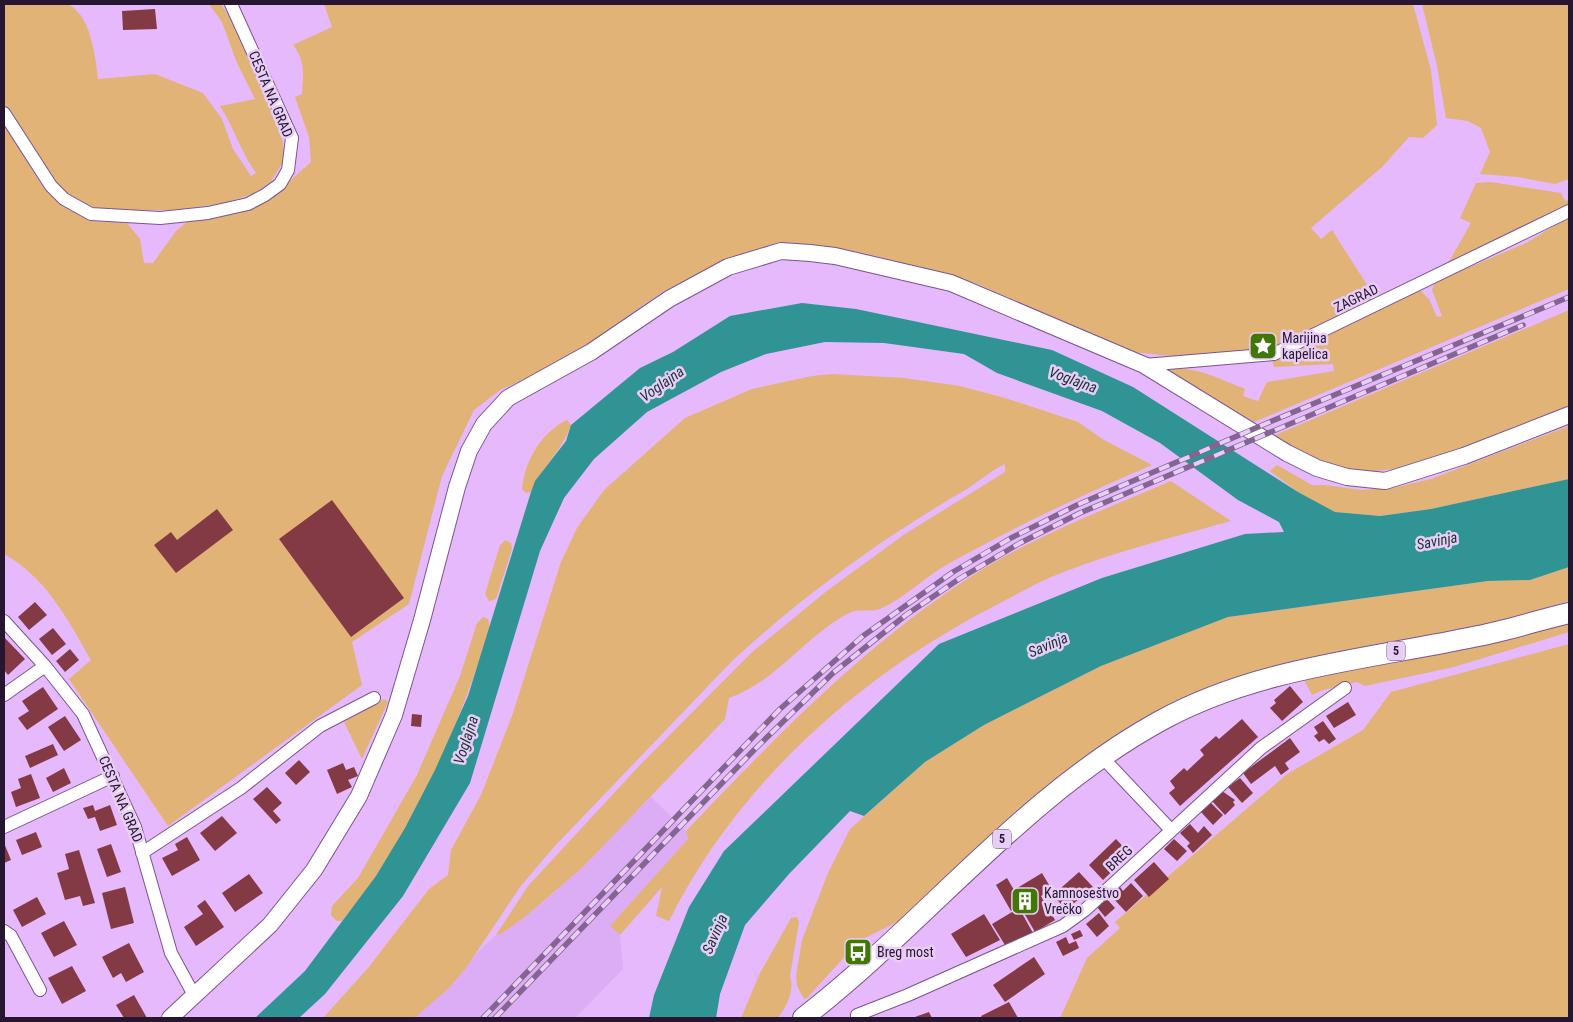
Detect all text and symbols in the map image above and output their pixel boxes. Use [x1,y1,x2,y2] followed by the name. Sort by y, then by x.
[246,49,296,139] street label: CESTA NA GRAD
[1331,280,1381,316] street label: ZAGRAD
[1282,330,1328,362] place label: Marijina kapelica
[1248,331,1278,361] place icon: Marijina kapelica
[636,362,688,406] water label: Voglajna
[1046,363,1100,397] water label: Voglajna
[1415,528,1459,554] water label: Savinja
[1025,629,1071,661] water label: Savinja
[1387,641,1405,660] road number: 5
[450,713,482,767] water label: Voglajna
[96,754,146,844] street label: CESTA NA GRAD
[993,830,1011,849] road number: 5
[1102,842,1136,874] street label: BREG
[1044,885,1119,917] place label: Kamnoseštvo Vrečko
[1010,886,1040,916] building icon: Kamnoseštvo Vrečko
[698,911,732,957] water label: Savinja
[843,937,873,967] bus stop icon: Breg most
[877,944,934,960] place label: Breg most

